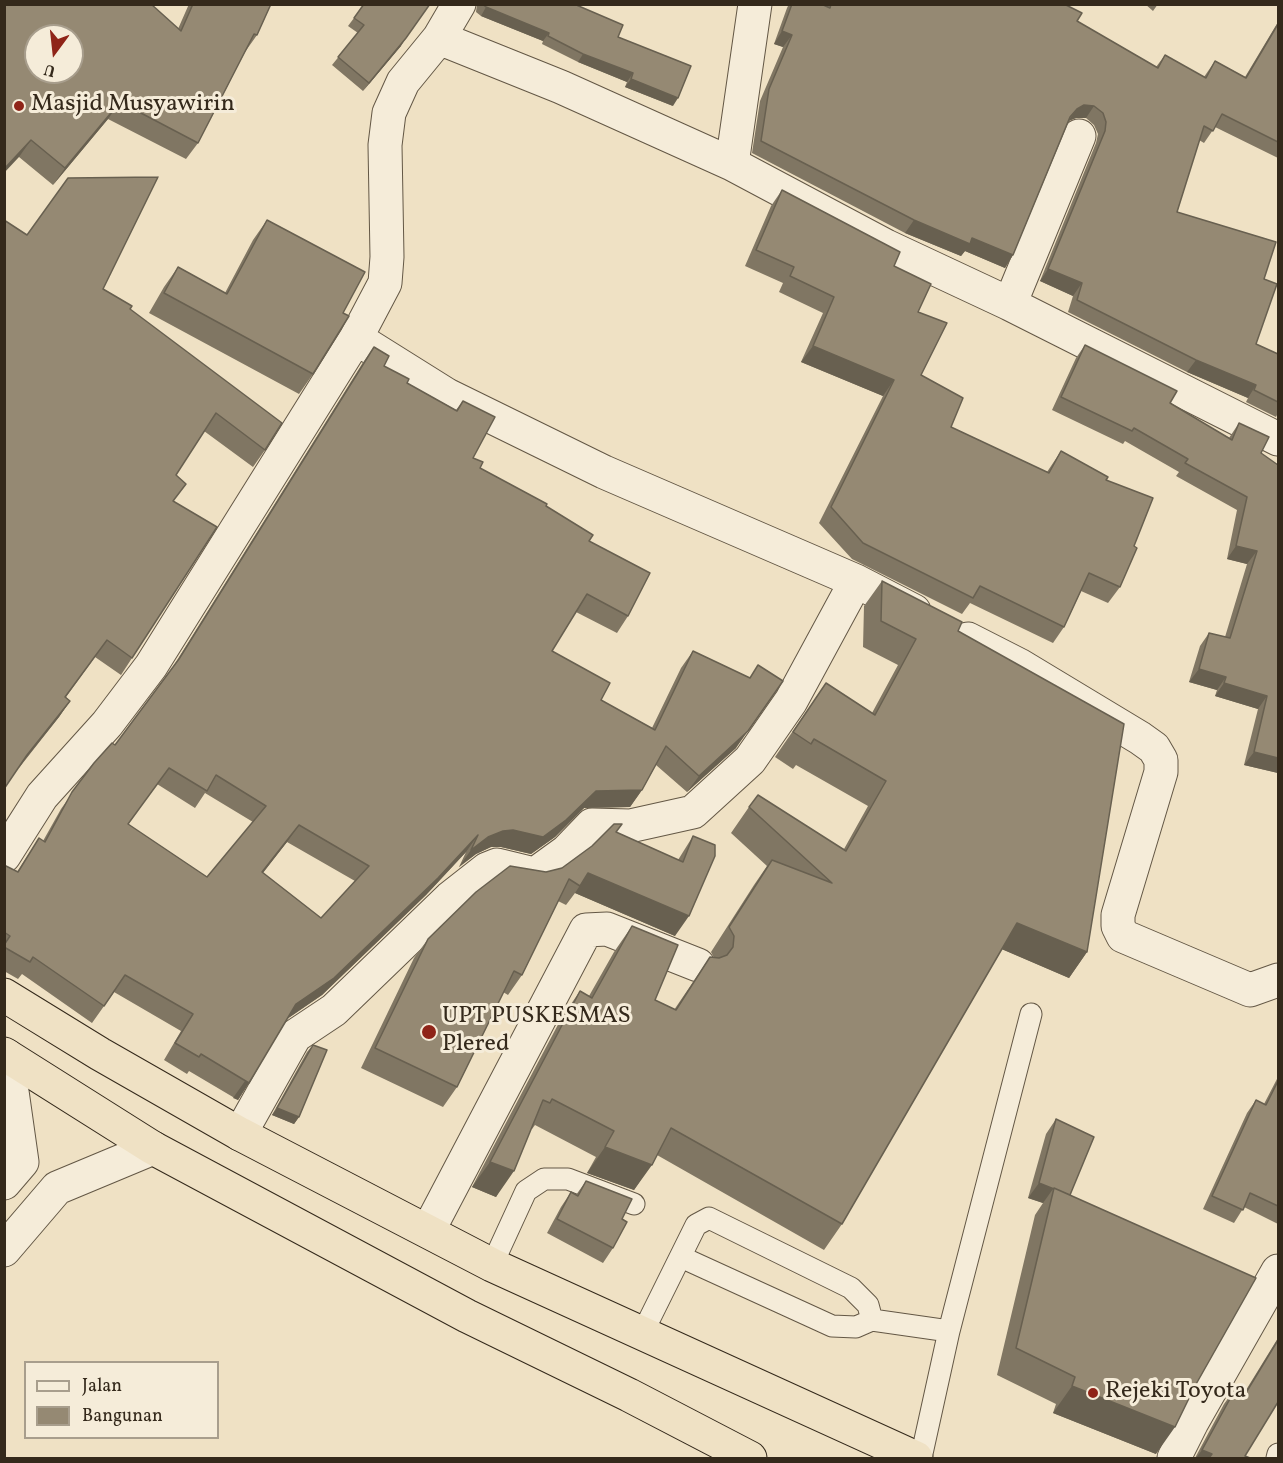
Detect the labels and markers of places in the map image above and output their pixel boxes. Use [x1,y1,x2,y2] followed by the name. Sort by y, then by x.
[31,92,235,120] place label: Masjid Musyawirin
[12,99,26,113] marker: Masjid Musyawirin
[442,1004,631,1060] place label: UPT PUSKESMAS Plered
[420,1023,438,1041] marker: UPT PUSKESMAS Plered
[1105,1379,1246,1407] place label: Rejeki Toyota
[1086,1386,1100,1400] marker: Rejeki Toyota

